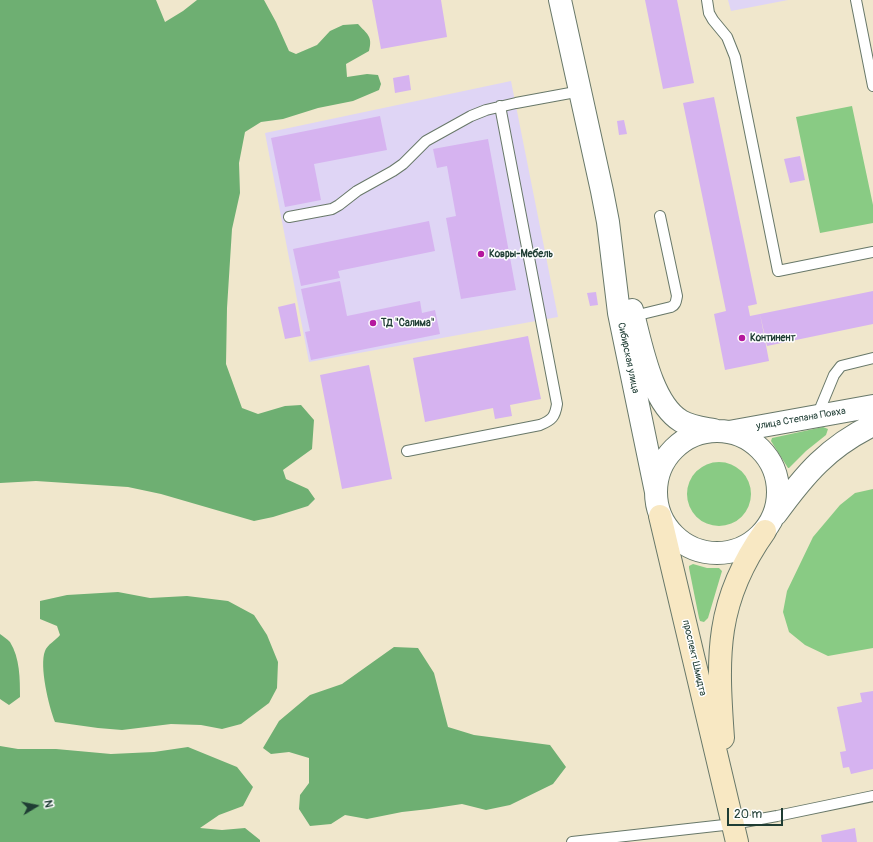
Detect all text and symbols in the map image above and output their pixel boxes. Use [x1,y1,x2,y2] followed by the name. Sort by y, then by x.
[489,248,553,260] place label: Ковры-Мебель
[476,249,486,259] marker: Ковры-Мебель
[381,317,435,329] place label: ТД "Салима"
[368,318,378,328] marker: ТД "Салима"
[615,321,641,395] street label: Сибирская улица
[750,332,795,344] place label: Континент
[737,333,747,343] marker: Континент
[755,405,847,433] street label: улица Степана Повха
[679,619,709,697] street label: проспект Шмидта
[16,786,56,826] north arrow
[41,799,55,809] text: N
[729,800,785,826] scale bar
[734,807,762,822] text: 20 m

